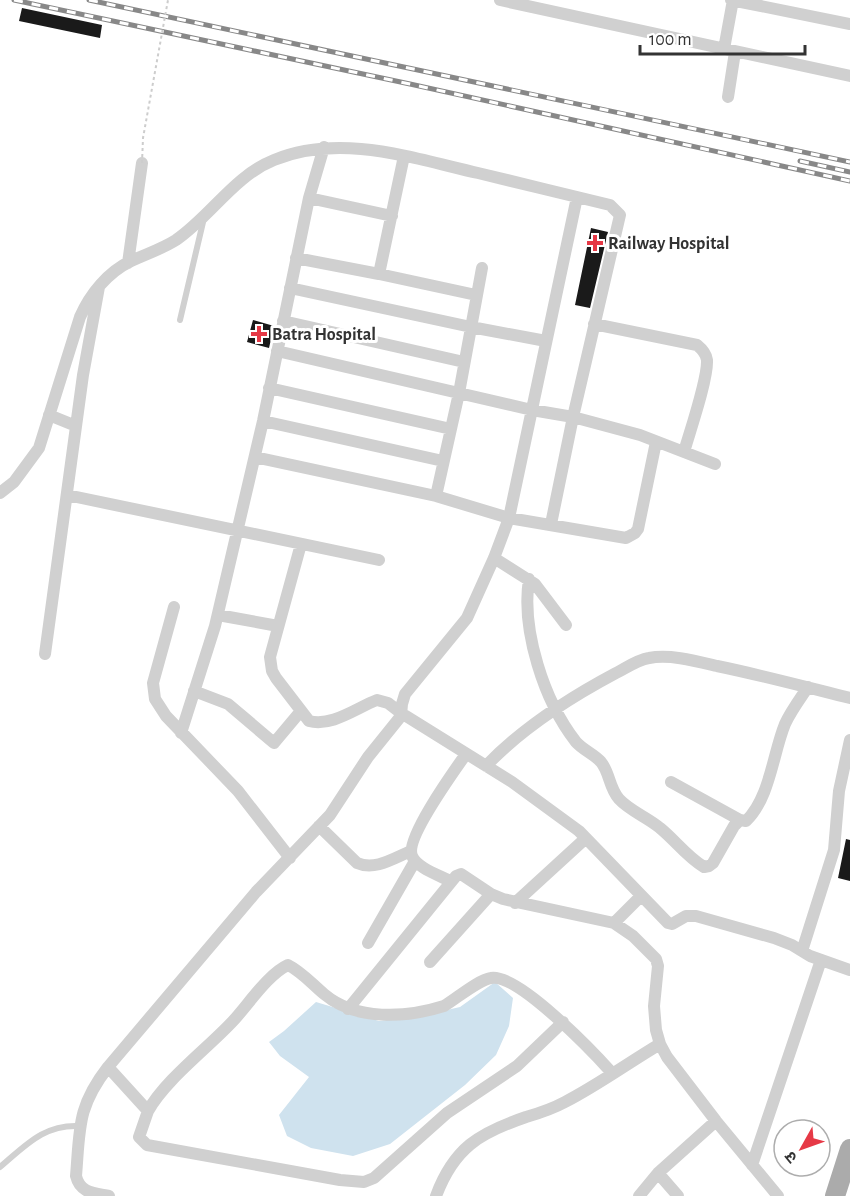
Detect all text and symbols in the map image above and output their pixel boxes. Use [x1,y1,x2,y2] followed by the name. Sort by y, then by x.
[640,18,805,56] scale bar
[649,31,692,49] text: 100 m
[586,234,604,252] marker: Railway Hospital
[608,235,730,253] place label: Railway Hospital
[250,325,268,343] marker: Batra Hospital
[272,326,376,344] place label: Batra Hospital
[772,1118,832,1178] north arrow
[782,1148,800,1166] text: उ

